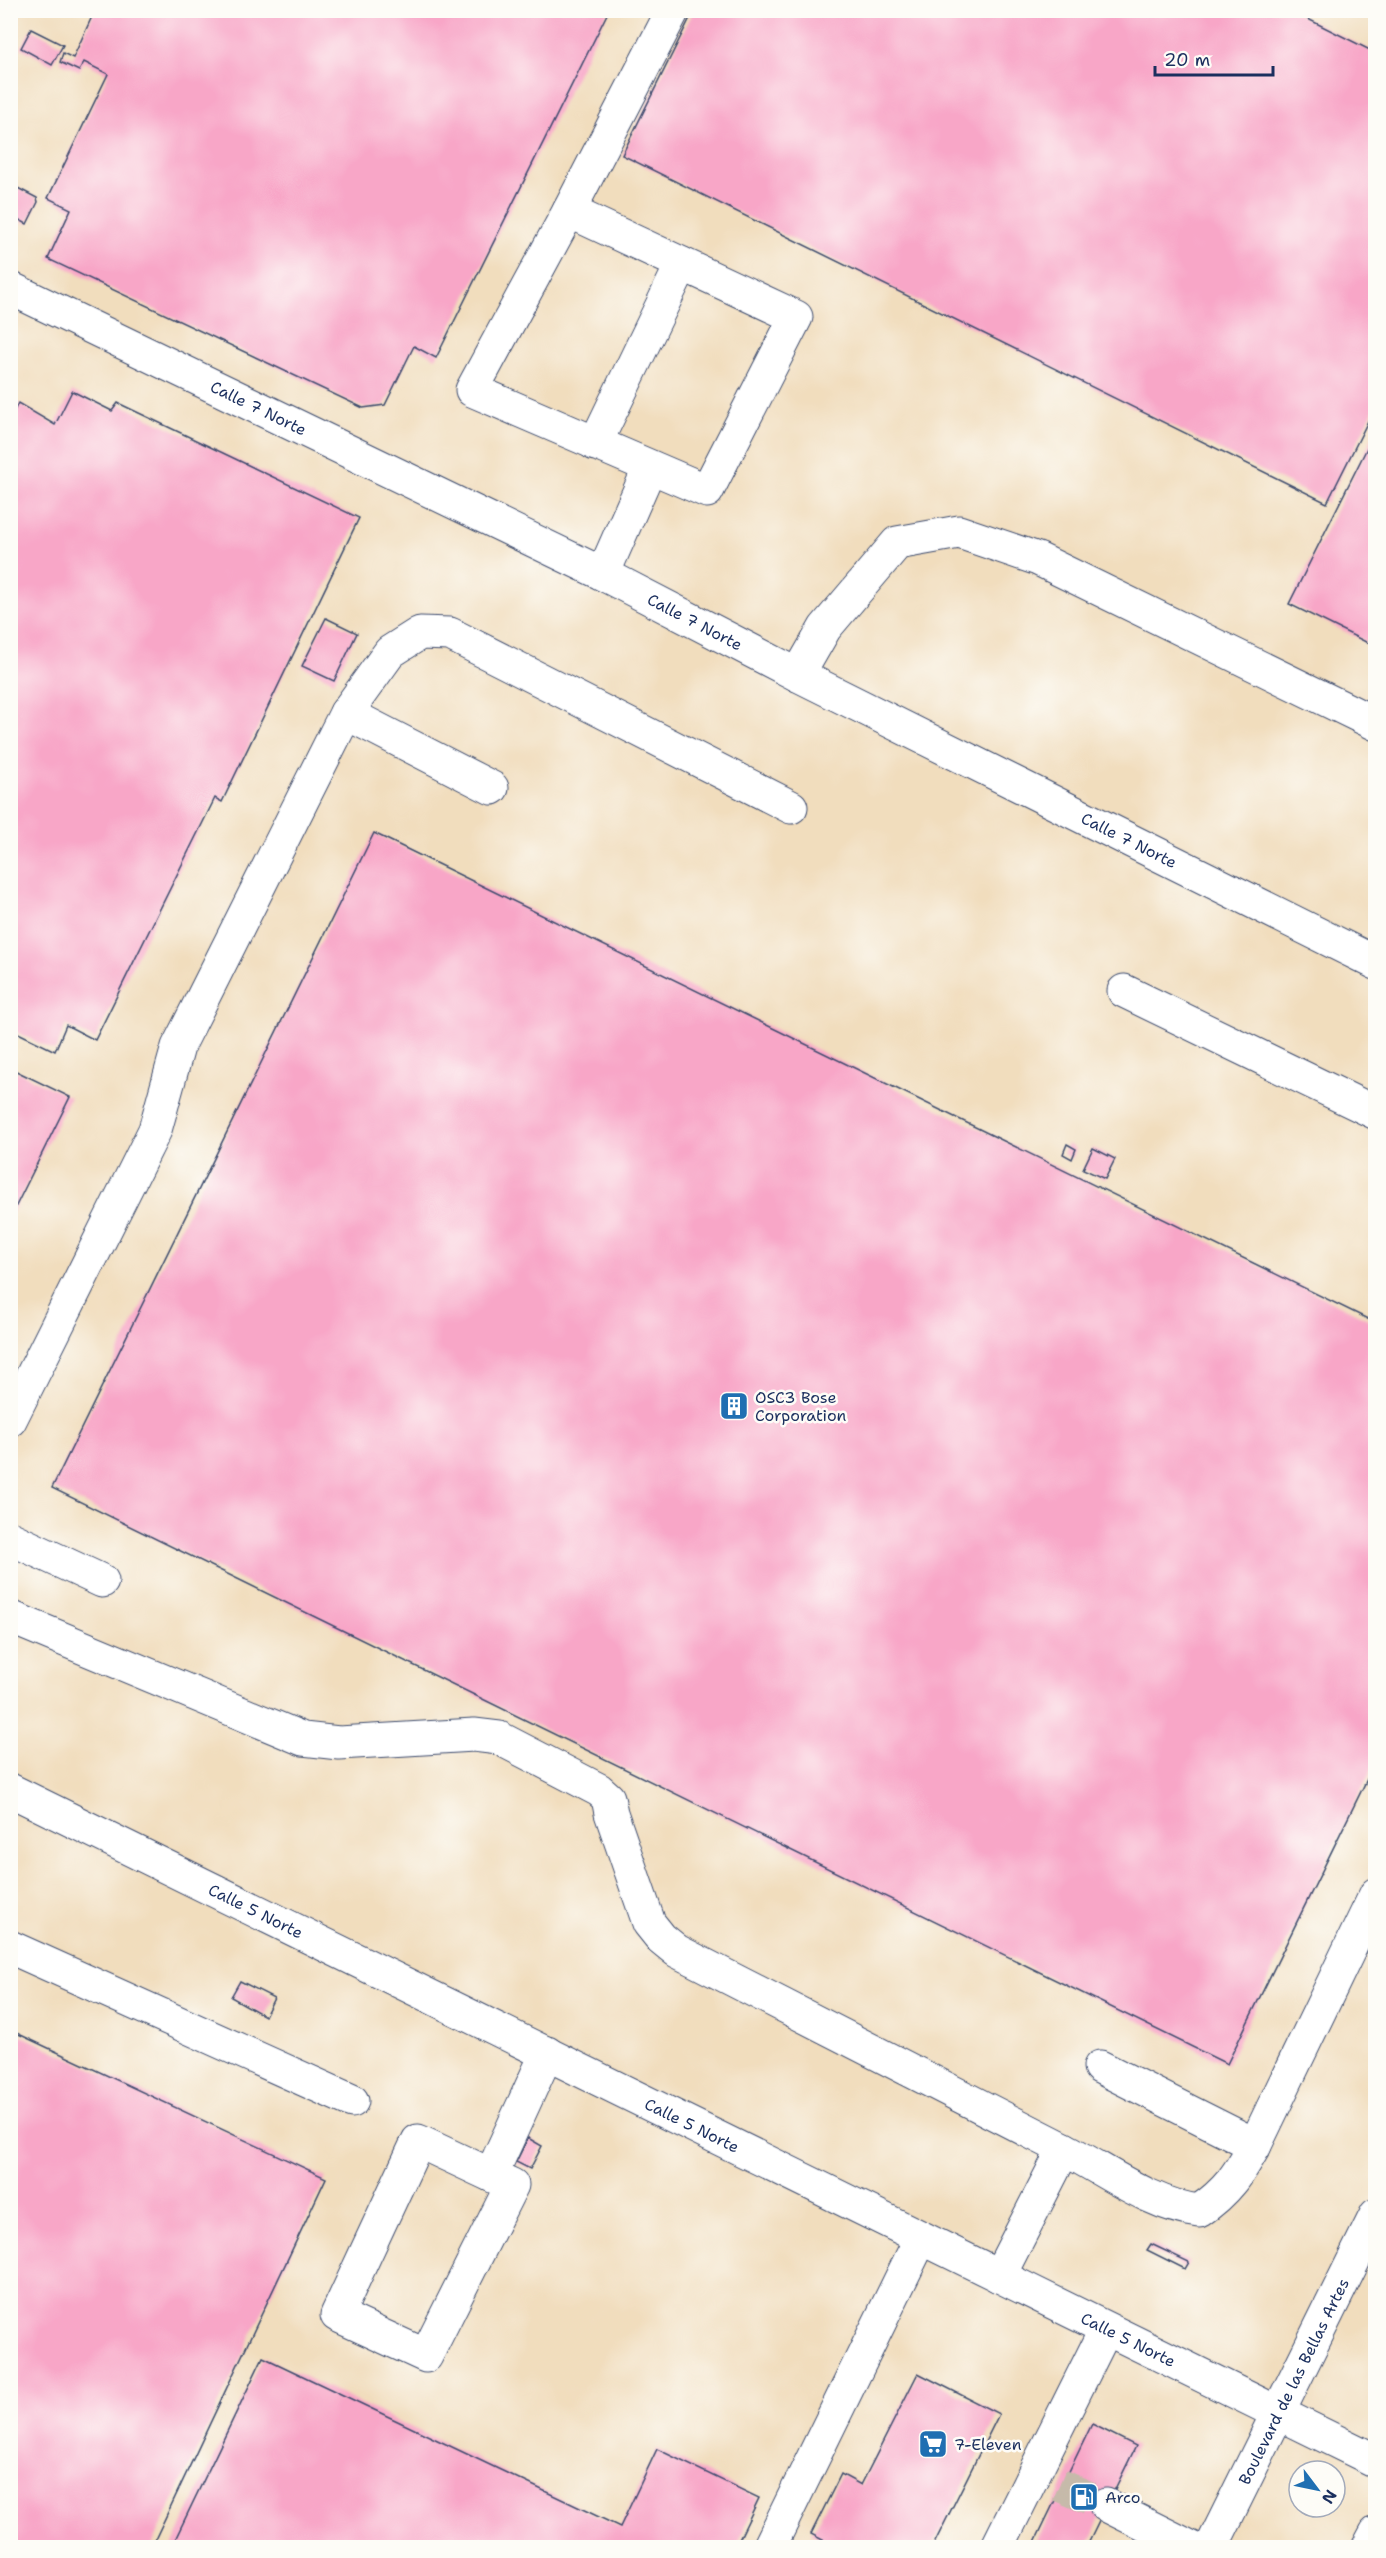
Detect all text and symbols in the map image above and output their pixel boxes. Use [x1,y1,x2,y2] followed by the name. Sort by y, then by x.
[1155,39,1274,77] scale bar
[1164,48,1210,72] text: 20 m
[207,376,310,440] street label: Calle 7 Norte
[644,588,746,655] street label: Calle 7 Norte
[1078,807,1181,873] street label: Calle 7 Norte
[755,1387,847,1426] place label: OSC3 Bose Corporation
[718,1390,750,1422] building icon: OSC3 Bose Corporation
[205,1879,307,1943] street label: Calle 5 Norte
[641,2093,743,2157] street label: Calle 5 Norte
[1234,2274,1354,2488] street label: Boulevard de las Bellas Artes
[1078,2307,1179,2371] street label: Calle 5 Norte
[917,2428,949,2460] supermarket icon: 7-Eleven
[954,2434,1022,2455] place label: 7-Eleven
[1287,2459,1347,2519] north arrow
[1068,2481,1100,2513] fuel station icon: Arco
[1317,2486,1342,2508] text: N
[1105,2487,1140,2508] place label: Arco

